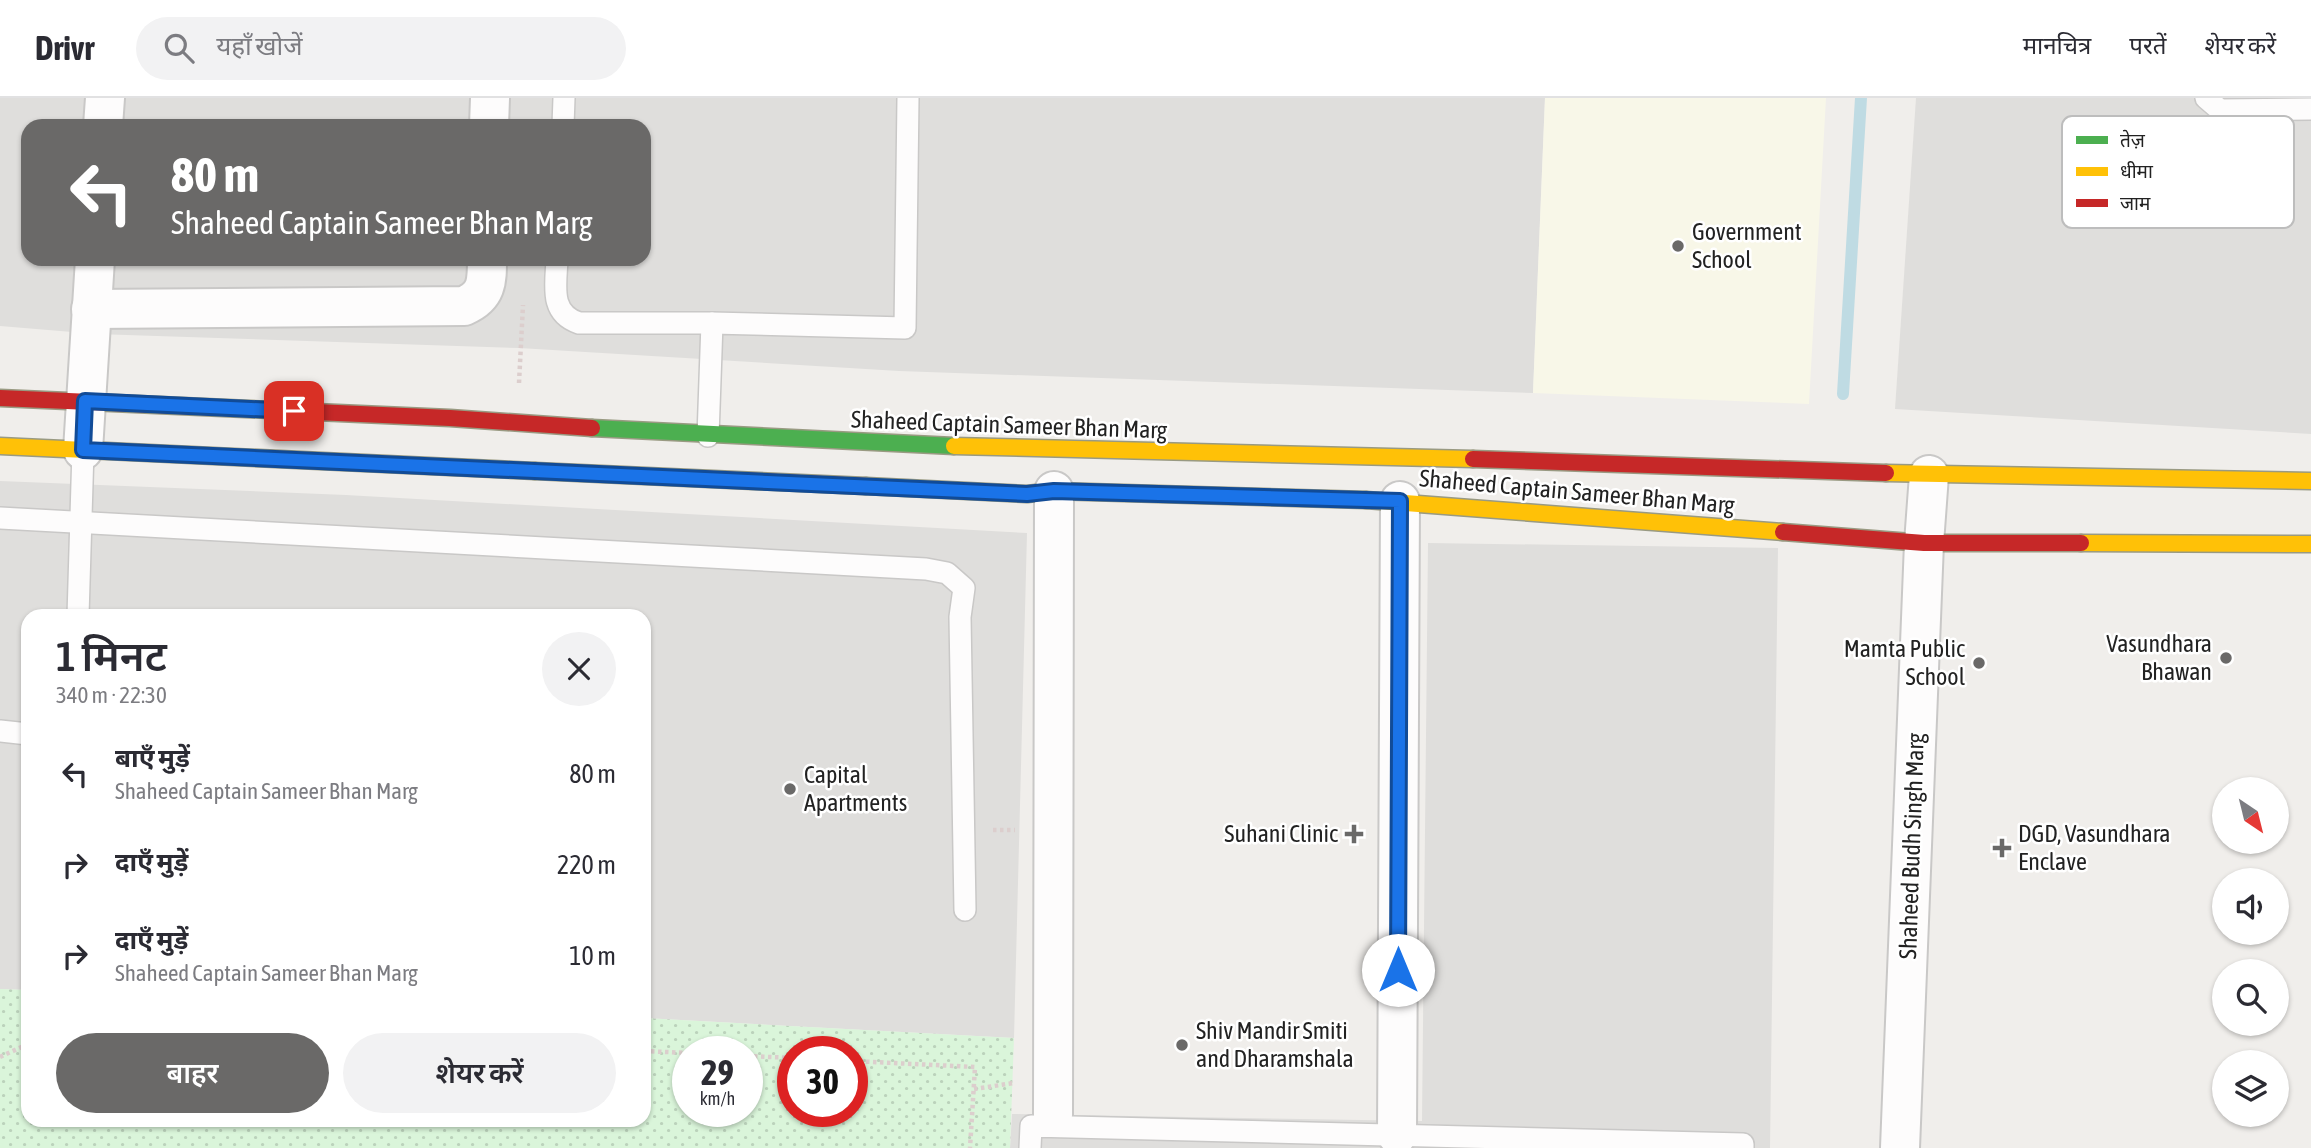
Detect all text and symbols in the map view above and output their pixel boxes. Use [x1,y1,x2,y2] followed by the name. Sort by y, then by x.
[136,17,626,80] search box
[35,29,94,67] text: Drivr
[160,29,198,67] icon: search
[216,31,303,61] text: यहाँ खोजें
[2023,32,2091,59] text: मानचित्र
[2129,32,2166,59] text: परतें
[2204,32,2276,59] text: शेयर करें
[2062,116,2294,228] legend
[2120,129,2146,151] text: तेज़
[171,146,259,202] text: 80 m
[56,147,147,238] icon: left
[2120,160,2154,182] text: धीमा
[2120,192,2151,214] text: जाम
[171,204,593,241] text: Shaheed Captain Sameer Bhan Marg
[1692,218,1802,273] place label: Government School
[1670,238,1686,254] marker: Government School
[264,381,324,441] pin
[275,392,313,430] icon: arrive
[851,405,1168,444] street label: Shaheed Captain Sameer Bhan Marg
[1418,464,1736,519] street label: Shaheed Captain Sameer Bhan Marg
[2106,630,2212,685] place label: Vasundhara Bhawan
[56,632,167,680] text: 1 मिनट
[542,632,616,706] button: close
[1844,635,1966,690] place label: Mamta Public School
[2218,650,2234,666] marker: Vasundhara Bhawan
[1971,655,1987,671] marker: Mamta Public School
[56,682,167,708] text: 340 m · 22:30
[1894,732,1929,960] street label: Shaheed Budh Singh Marg
[115,743,190,773] text: बाएँ मुड़ें
[56,755,94,793] icon: left
[569,759,616,789] text: 80 m
[804,761,907,816] place label: Capital Apartments
[2212,777,2289,854] north arrow
[2212,777,2289,1127] map controls
[115,778,418,804] text: Shaheed Captain Sameer Bhan Marg
[782,781,798,797] marker: Capital Apartments
[1224,820,1338,847] place label: Suhani Clinic
[2018,820,2171,875] place label: DGD, Vasundhara Enclave
[1344,824,1364,844] marker: Suhani Clinic
[1992,838,2012,858] marker: DGD, Vasundhara Enclave
[56,846,94,884] icon: right
[115,847,188,877] text: दाएँ मुड़ें
[557,850,616,880] text: 220 m
[2212,868,2289,945] button: sound
[115,925,188,955] text: दाएँ मुड़ें
[1361,933,1435,1007] position arrow
[56,937,94,975] icon: right
[569,941,616,971] text: 10 m
[2212,959,2289,1036] button: search
[115,960,418,986] text: Shaheed Captain Sameer Bhan Marg
[1196,1017,1354,1072] place label: Shiv Mandir Smiti and Dharamshala
[56,1033,329,1113] button: बाहर
[343,1033,616,1113] button: शेयर करें
[777,1036,868,1127] speed limit sign: 30
[1174,1037,1190,1053] marker: Shiv Mandir Smiti and Dharamshala
[2212,1050,2289,1127] button: layers
[701,1052,734,1092] text: 29
[700,1088,735,1109] text: km/h

